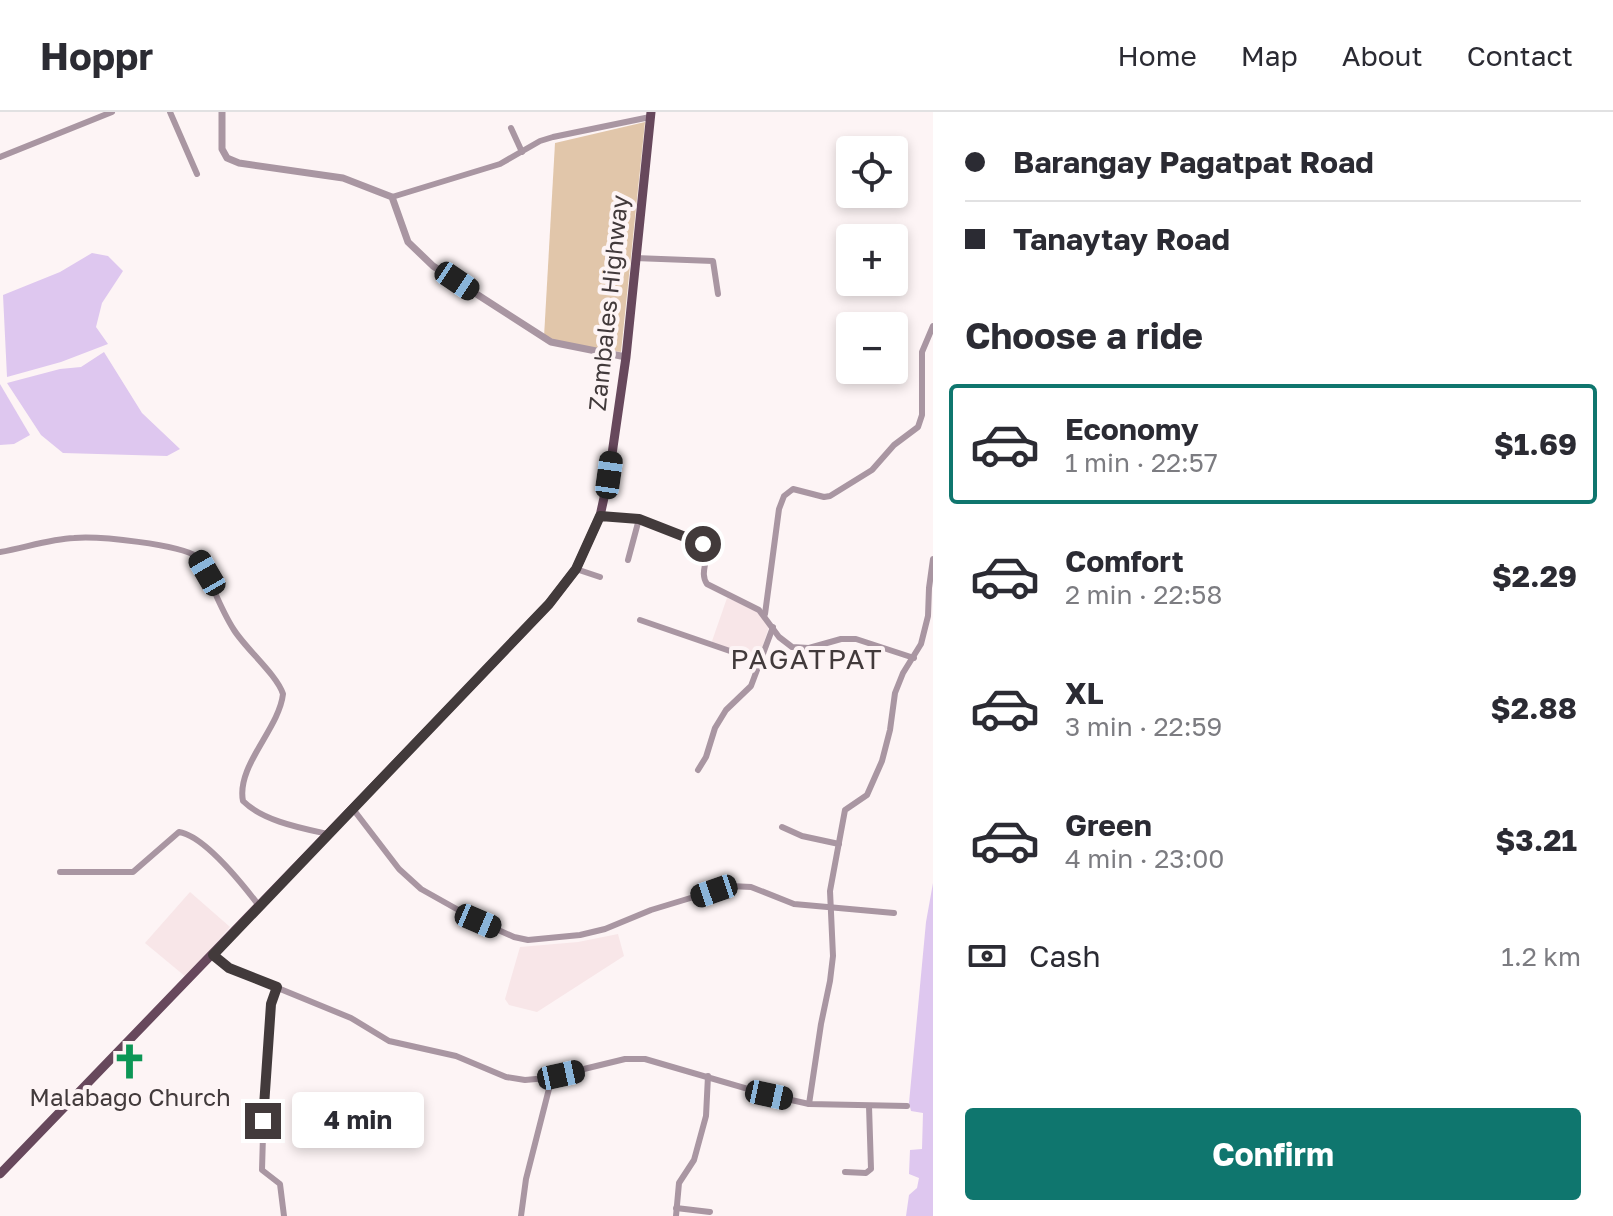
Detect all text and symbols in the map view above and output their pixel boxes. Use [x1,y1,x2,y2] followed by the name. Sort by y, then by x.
[40,33,153,78] text: Hoppr
[1118,39,1197,72] text: Home
[1241,39,1298,72] text: Map
[1342,39,1423,72] text: About
[1467,39,1573,72] text: Contact
[836,136,908,384] map controls
[836,136,908,208] button: locate
[1013,144,1374,180] text: Barangay Pagatpat Road
[582,193,633,412] street label: Zambales Highway
[1013,221,1230,257] text: Tanaytay Road
[836,224,908,296] button: +
[430,258,484,304] car
[836,312,908,384] button: −
[965,314,1203,357] text: Choose a ride
[969,408,1041,480] icon: car
[1065,411,1199,447] text: Economy
[1494,426,1577,462] text: $1.69
[1065,447,1218,478] text: 1 min · 22:57
[594,450,624,500] car
[685,526,721,562] route start
[969,540,1041,612] icon: car
[1065,543,1184,579] text: Comfort
[185,546,229,600] car
[1492,558,1577,594] text: $2.29
[1065,579,1222,610] text: 2 min · 22:58
[730,642,884,675] district label: PAGATPAT
[969,672,1041,744] icon: car
[1065,675,1104,711] text: XL
[1491,690,1577,726] text: $2.88
[1065,711,1222,742] text: 3 min · 22:59
[969,804,1041,876] icon: car
[1065,807,1152,843] text: Green
[1495,822,1577,858] text: $3.21
[1065,843,1224,874] text: 4 min · 23:00
[687,872,741,910] car
[451,901,505,941] car
[965,934,1009,978] icon: cash
[1029,938,1101,974] text: Cash
[1501,941,1581,972] text: 1.2 km
[111,1042,149,1080] church icon: Malabago Church
[535,1058,587,1092] car
[743,1078,795,1112] car
[29,1082,231,1111] place label: Malabago Church
[291,1093,423,1149] callout: 4 min
[245,1103,281,1139] route end
[324,1104,392,1135] text: 4 min
[965,1108,1581,1200] button: Confirm

